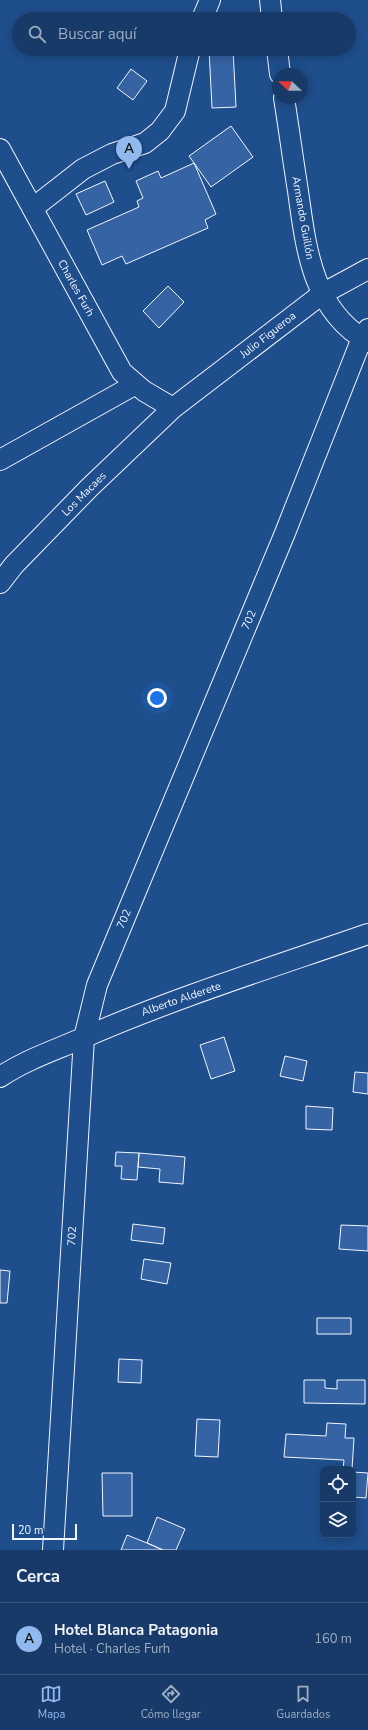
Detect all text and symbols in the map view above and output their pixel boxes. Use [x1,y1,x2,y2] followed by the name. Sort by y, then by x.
[12,12,356,56] search box
[26,23,48,45] icon: search
[58,24,136,44] text: Buscar aquí
[272,68,308,104] north arrow
[116,136,142,169] pin: A
[288,175,318,261] street label: Armando Guillón
[54,257,98,319] street label: Charles Furh
[236,308,299,362] street label: Julio Figueroa
[58,468,110,520] street label: Los Macaes
[238,608,260,632] street label: 702
[147,688,167,708] your location
[113,907,135,931] street label: 702
[139,978,223,1020] street label: Alberto Alderete
[64,1226,80,1246] street label: 702
[320,1466,356,1538] map controls
[320,1466,356,1502] button: locate
[320,1502,356,1538] button: layers
[12,1522,77,1541] scale bar
[18,1523,43,1538] text: 20 m
[16,1565,60,1588] text: Cerca
[54,1620,218,1640] text: Hotel Blanca Patagonia
[24,1630,34,1648] text: A
[314,1630,352,1648] text: 160 m
[54,1640,170,1658] text: Hotel · Charles Furh
[38,1683,65,1722] tab: Mapa
[141,1683,201,1722] tab: Cómo llegar
[276,1683,330,1722] tab: Guardados

